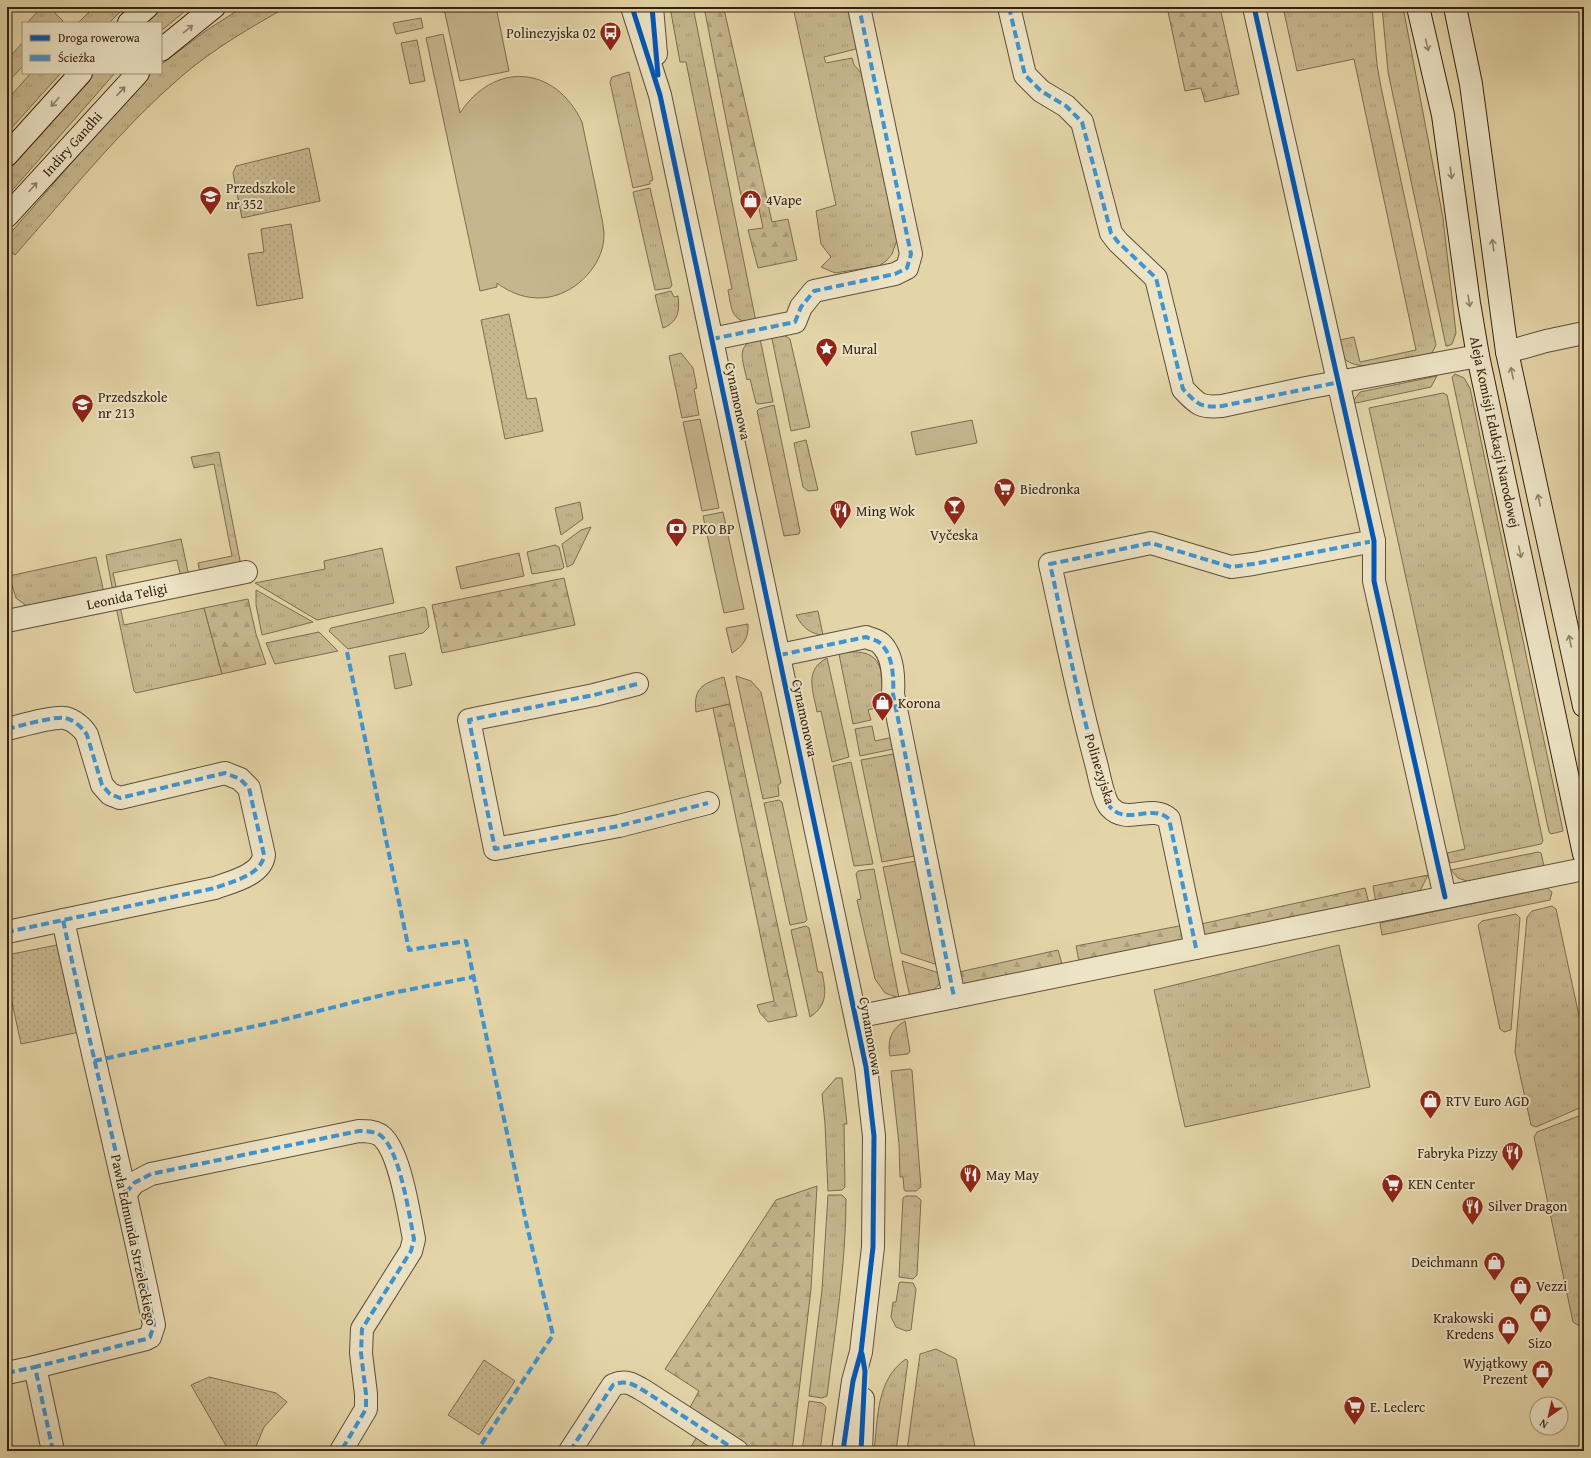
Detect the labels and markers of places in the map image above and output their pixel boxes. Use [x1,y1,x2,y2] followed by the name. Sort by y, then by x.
[598,20,624,53] bus stop icon: Polinezyjska 02
[506,23,596,43] place label: Polinezyjska 02
[226,178,296,214] place label: Przedszkole nr 352
[198,183,224,216] school or university icon: Przedszkole nr 352
[737,187,763,220] shop icon: 4Vape
[766,190,802,210] place label: 4Vape
[813,336,839,369] place icon: Mural
[842,339,877,359] place label: Mural
[98,387,168,423] place label: Przedszkole nr 213
[69,392,95,425] school or university icon: Przedszkole nr 213
[991,476,1017,509] supermarket icon: Biedronka
[1020,479,1081,499] place label: Biedronka
[941,494,967,527] bar icon: Vyčeska
[828,498,854,531] restaurant icon: Ming Wok
[856,501,916,521] place label: Ming Wok
[663,516,689,549] bank icon: PKO BP
[692,519,734,539] place label: PKO BP
[930,525,978,545] place label: Vyčeska
[869,690,895,723] shop icon: Korona
[898,693,941,713] place label: Korona
[1417,1088,1443,1121] shop icon: RTV Euro AGD
[1446,1091,1529,1111] place label: RTV Euro AGD
[1500,1140,1526,1173] restaurant icon: Fabryka Pizzy
[1418,1143,1498,1163] place label: Fabryka Pizzy
[957,1162,983,1195] restaurant icon: May May
[986,1165,1039,1185] place label: May May
[1379,1171,1405,1204] supermarket icon: KEN Center
[1408,1174,1475,1194] place label: KEN Center
[1460,1193,1486,1226] restaurant icon: Silver Dragon
[1488,1196,1568,1216] place label: Silver Dragon
[1481,1249,1507,1282] shop icon: Deichmann
[1411,1252,1478,1272] place label: Deichmann
[1507,1273,1533,1306] shop icon: Vezzi
[1536,1276,1567,1296] place label: Vezzi
[1527,1302,1553,1335] shop icon: Sizo
[1433,1308,1494,1344] place label: Krakowski Kredens
[1496,1313,1522,1346] shop icon: Krakowski Kredens
[1528,1333,1552,1353] place label: Sizo
[1463,1353,1528,1389] place label: Wyjątkowy Prezent
[1530,1358,1556,1391] shop icon: Wyjątkowy Prezent
[1341,1394,1367,1427] supermarket icon: E. Leclerc
[1370,1397,1425,1417] place label: E. Leclerc

